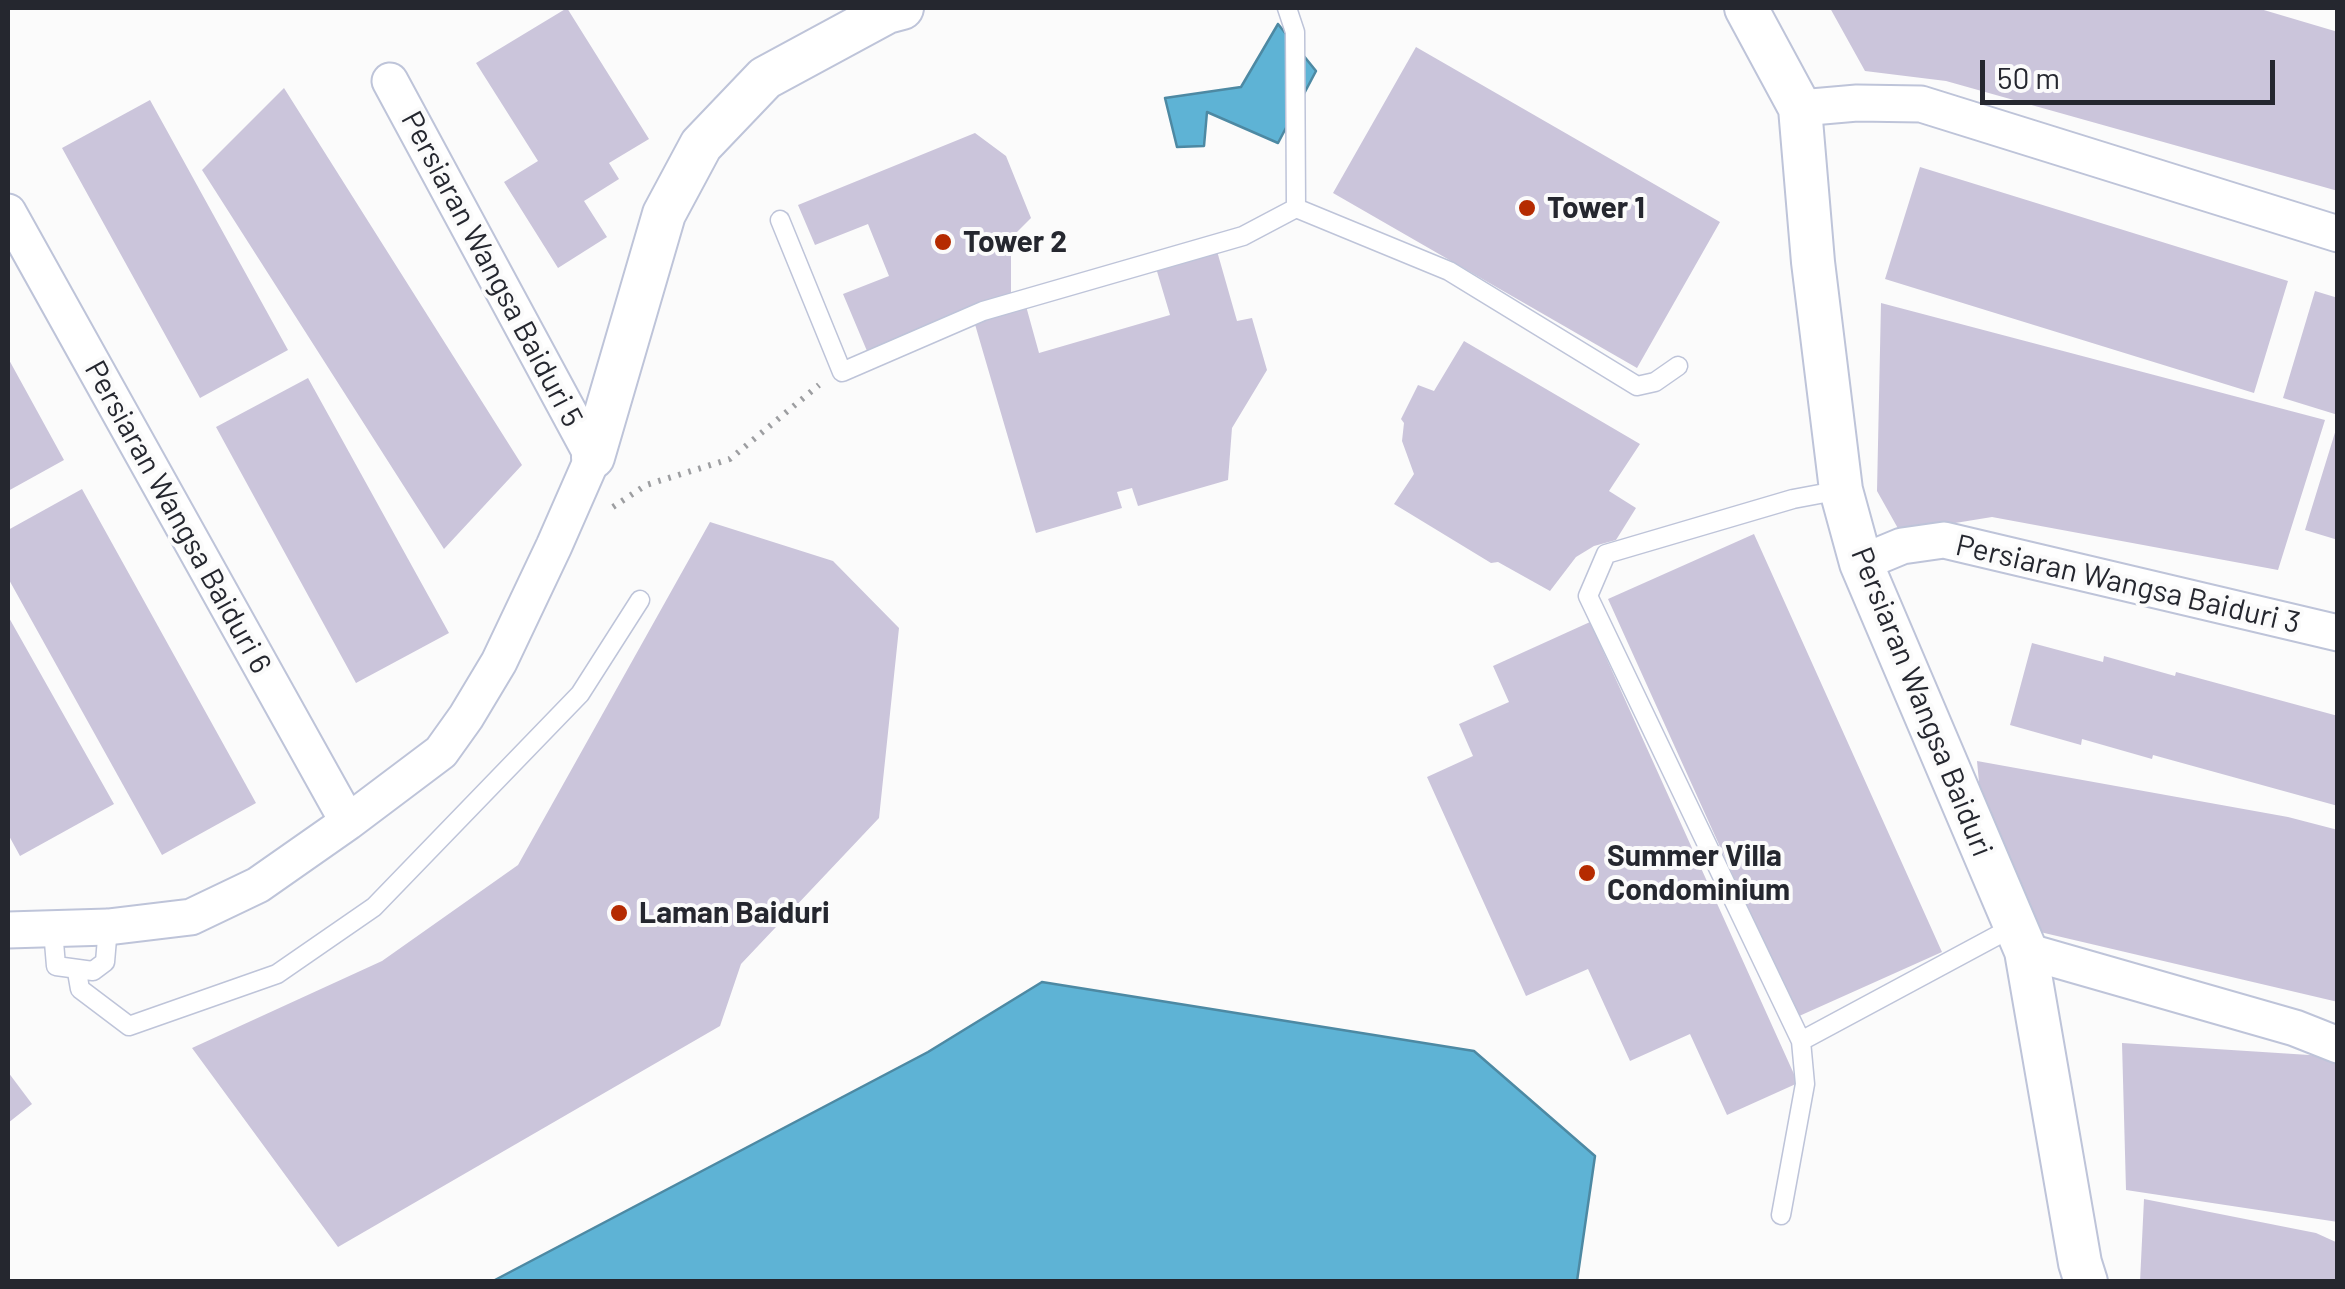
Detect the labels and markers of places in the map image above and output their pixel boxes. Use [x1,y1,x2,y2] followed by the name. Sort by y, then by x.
[1547,190,1645,226] place label: Tower 1
[1516,197,1538,219] marker: Tower 1
[963,224,1067,260] place label: Tower 2
[932,231,954,253] marker: Tower 2
[1607,838,1790,908] place label: Summer Villa Condominium
[1576,862,1598,884] marker: Summer Villa Condominium
[639,895,830,931] place label: Laman Baiduri
[608,902,630,924] marker: Laman Baiduri

